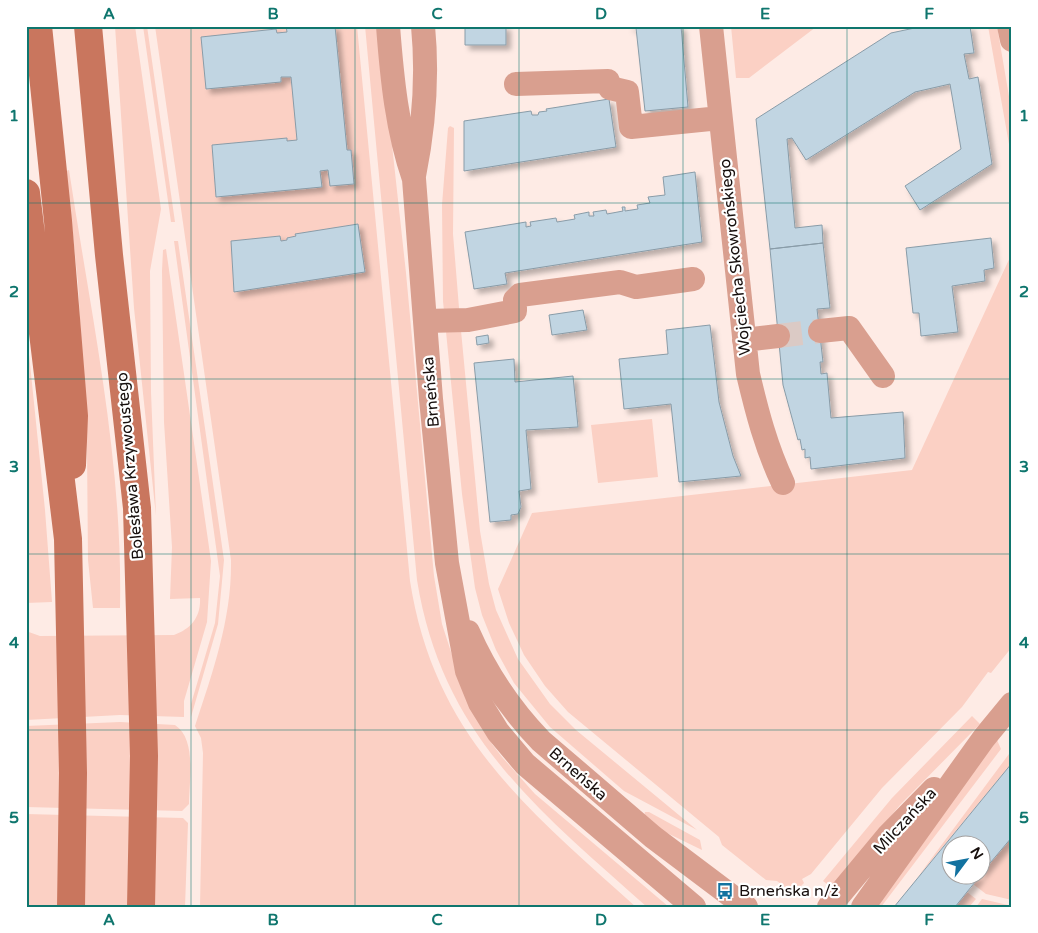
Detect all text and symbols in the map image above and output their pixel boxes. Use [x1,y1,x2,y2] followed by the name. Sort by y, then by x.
[103,4,115,24] text: A
[267,4,279,24] text: B
[431,4,443,24] text: C
[595,4,607,24] text: D
[760,4,770,24] text: E
[924,4,934,24] text: F
[9,106,19,126] text: 1
[1019,106,1029,126] text: 1
[715,158,755,356] street label: Wojciecha Skowrońskiego
[9,282,19,302] text: 2
[1019,282,1029,302] text: 2
[418,356,444,428] street label: Brneńska
[112,371,148,561] street label: Bolesława Krzywoustego
[9,457,19,477] text: 3
[1019,457,1029,477] text: 3
[9,633,19,653] text: 4
[1019,633,1029,653] text: 4
[545,743,611,805] street label: Brneńska
[869,784,941,858] street label: Milczańska
[9,808,19,828] text: 5
[1019,808,1029,828] text: 5
[940,836,990,886] north arrow
[966,844,987,863] text: N
[715,881,735,901] bus stop icon: Brneńska n/ż
[739,881,839,901] place label: Brneńska n/ż
[103,910,115,930] text: A
[267,910,279,930] text: B
[431,910,443,930] text: C
[595,910,607,930] text: D
[760,910,770,930] text: E
[924,910,934,930] text: F

